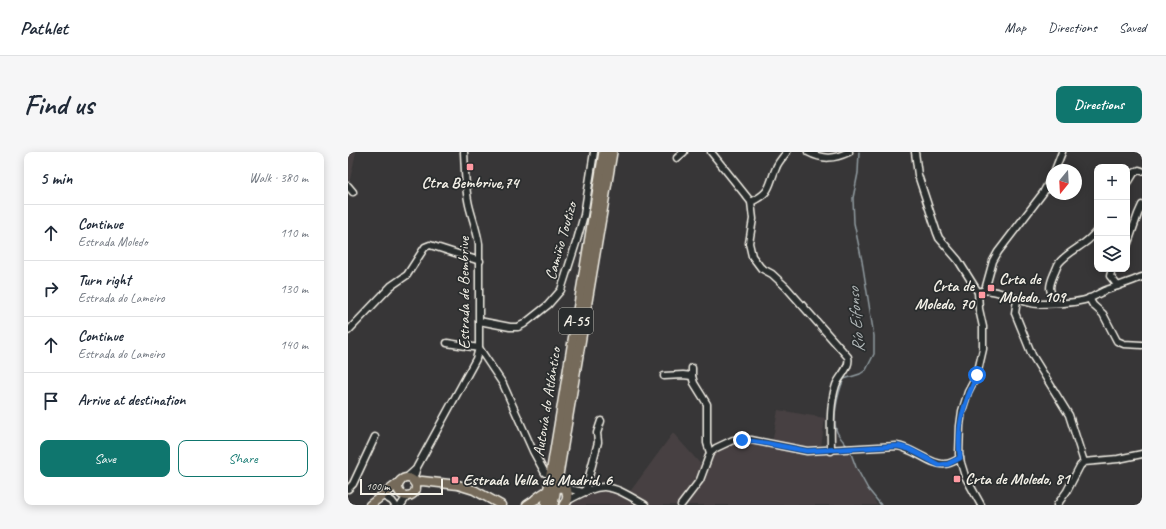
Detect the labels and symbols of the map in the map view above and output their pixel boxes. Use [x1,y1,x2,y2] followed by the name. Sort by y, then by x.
[465,162,475,172] marker: Ctra Bembrive,74
[1046,164,1082,200] north arrow
[422,173,520,193] place label: Ctra Bembrive,74
[540,198,582,282] street label: Camiño Toutizo
[454,235,474,349] street label: Estrada de Bembrive
[999,269,1067,307] place label: Crta de Moledo, 109
[915,276,976,314] place label: Crta de Moledo, 70
[986,283,996,293] marker: Crta de Moledo, 109
[842,284,869,353] water label: Río Eifonso
[977,290,987,300] marker: Crta de Moledo, 70
[559,308,593,334] road number: A-55
[529,344,566,458] street label: Autovía do Atlántico
[968,366,986,384] route start
[733,431,751,449] route end
[965,469,1071,489] place label: Crta de Moledo, 81
[463,470,613,490] place label: Estrada Vella de Madrid, 6
[952,474,962,484] marker: Crta de Moledo, 81
[450,475,460,485] marker: Estrada Vella de Madrid, 6
[360,477,443,496] scale bar

